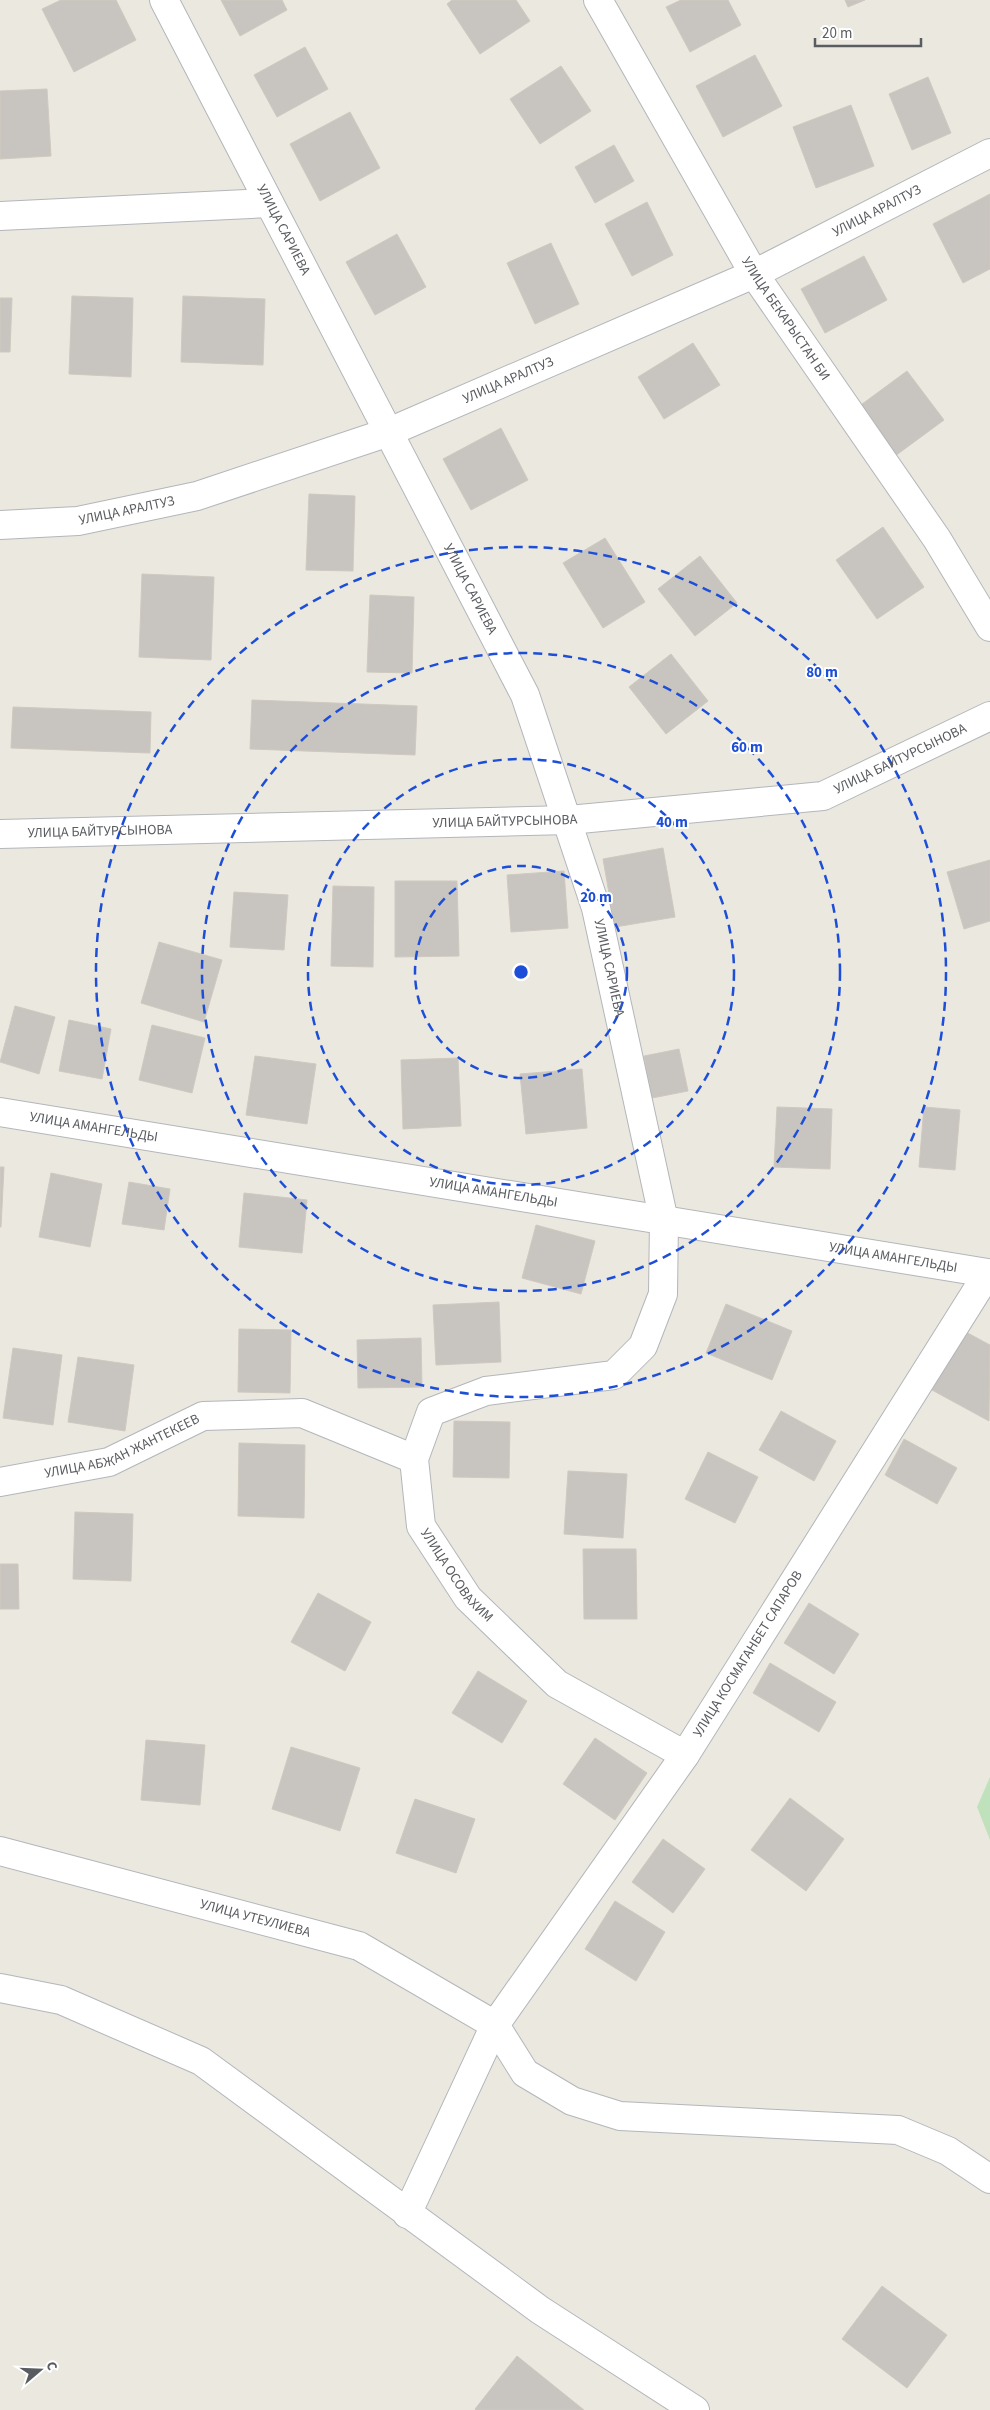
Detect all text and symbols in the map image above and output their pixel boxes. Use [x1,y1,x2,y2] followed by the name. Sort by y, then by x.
[815,15,921,47] scale bar
[822,23,852,44] text: 20 m
[829,180,925,242] street label: УЛИЦА АРАЛТУЗ
[252,181,315,279] street label: УЛИЦА САРИЕВА
[736,253,835,385] street label: УЛИЦА БЕКАРЫСТАН БИ
[460,352,557,409] street label: УЛИЦА АРАЛТУЗ
[77,491,177,531] street label: УЛИЦА АРАЛТУЗ
[438,540,502,638] street label: УЛИЦА САРИЕВА
[806,662,838,683] text: 80 m
[831,719,970,799] street label: УЛИЦА БАЙТУРСЫНОВА
[731,737,763,758] text: 60 m
[432,809,579,833] street label: УЛИЦА БАЙТУРСЫНОВА
[656,812,688,833] text: 40 m
[27,820,173,843] street label: УЛИЦА БАЙТУРСЫНОВА
[580,887,612,908] text: 20 m
[589,917,629,1019] street label: УЛИЦА САРИЕВА
[512,963,530,981] centre of rings
[28,1107,159,1148] street label: УЛИЦА АМАНГЕЛЬДЫ
[428,1172,559,1213] street label: УЛИЦА АМАНГЕЛЬДЫ
[828,1237,959,1278] street label: УЛИЦА АМАНГЕЛЬДЫ
[43,1409,203,1484] street label: УЛИЦА АБЖАН ЖАНТЕКЕЕВ
[415,1525,497,1627] street label: УЛИЦА ОСОВАХИМ
[688,1567,808,1741] street label: УЛИЦА КОСМАГАНБЕТ САПАРОВ
[198,1894,313,1943] street label: УЛИЦА УТЕУЛИЕВА
[15,2345,65,2395] north arrow
[41,2359,62,2373] text: С

